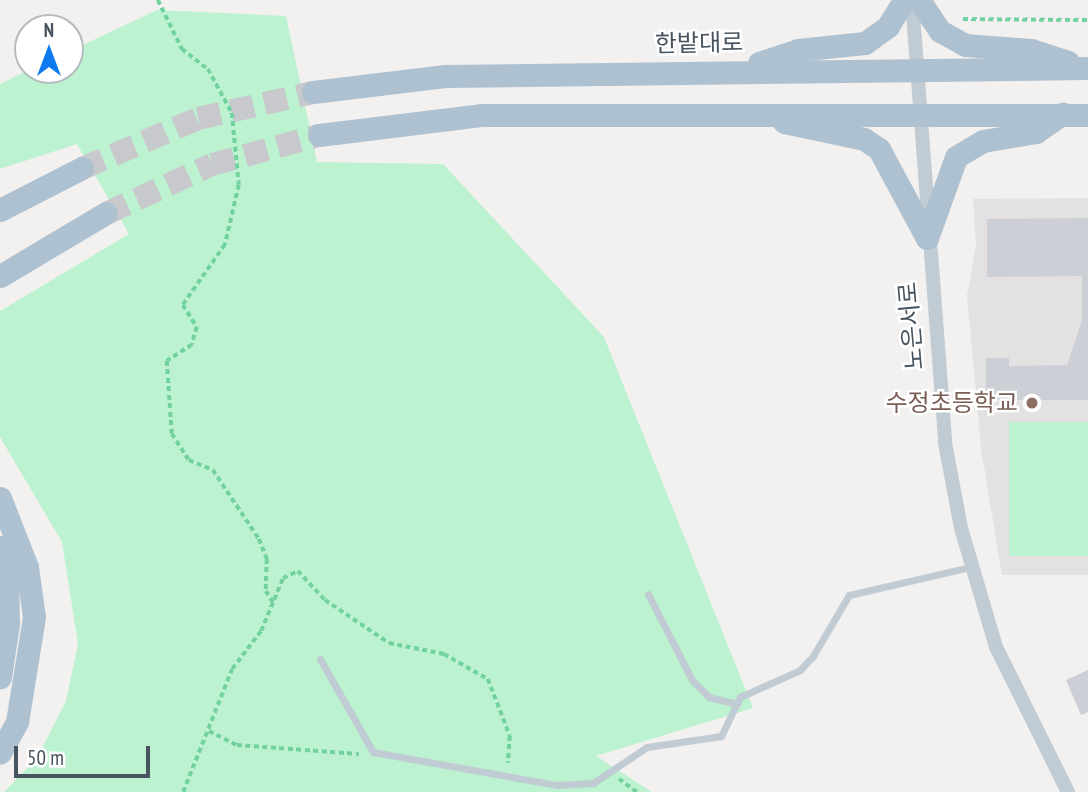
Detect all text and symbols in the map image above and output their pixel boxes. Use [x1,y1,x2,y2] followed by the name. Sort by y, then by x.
[14,14,84,84] north arrow
[44,18,54,42] text: N
[655,28,743,58] street label: 한밭대로
[893,281,929,371] street label: 노은서로
[886,389,1018,417] place label: 수정초등학교
[1024,395,1040,411] marker: 수정초등학교
[18,732,154,776] scale bar
[27,744,64,771] text: 50 m

